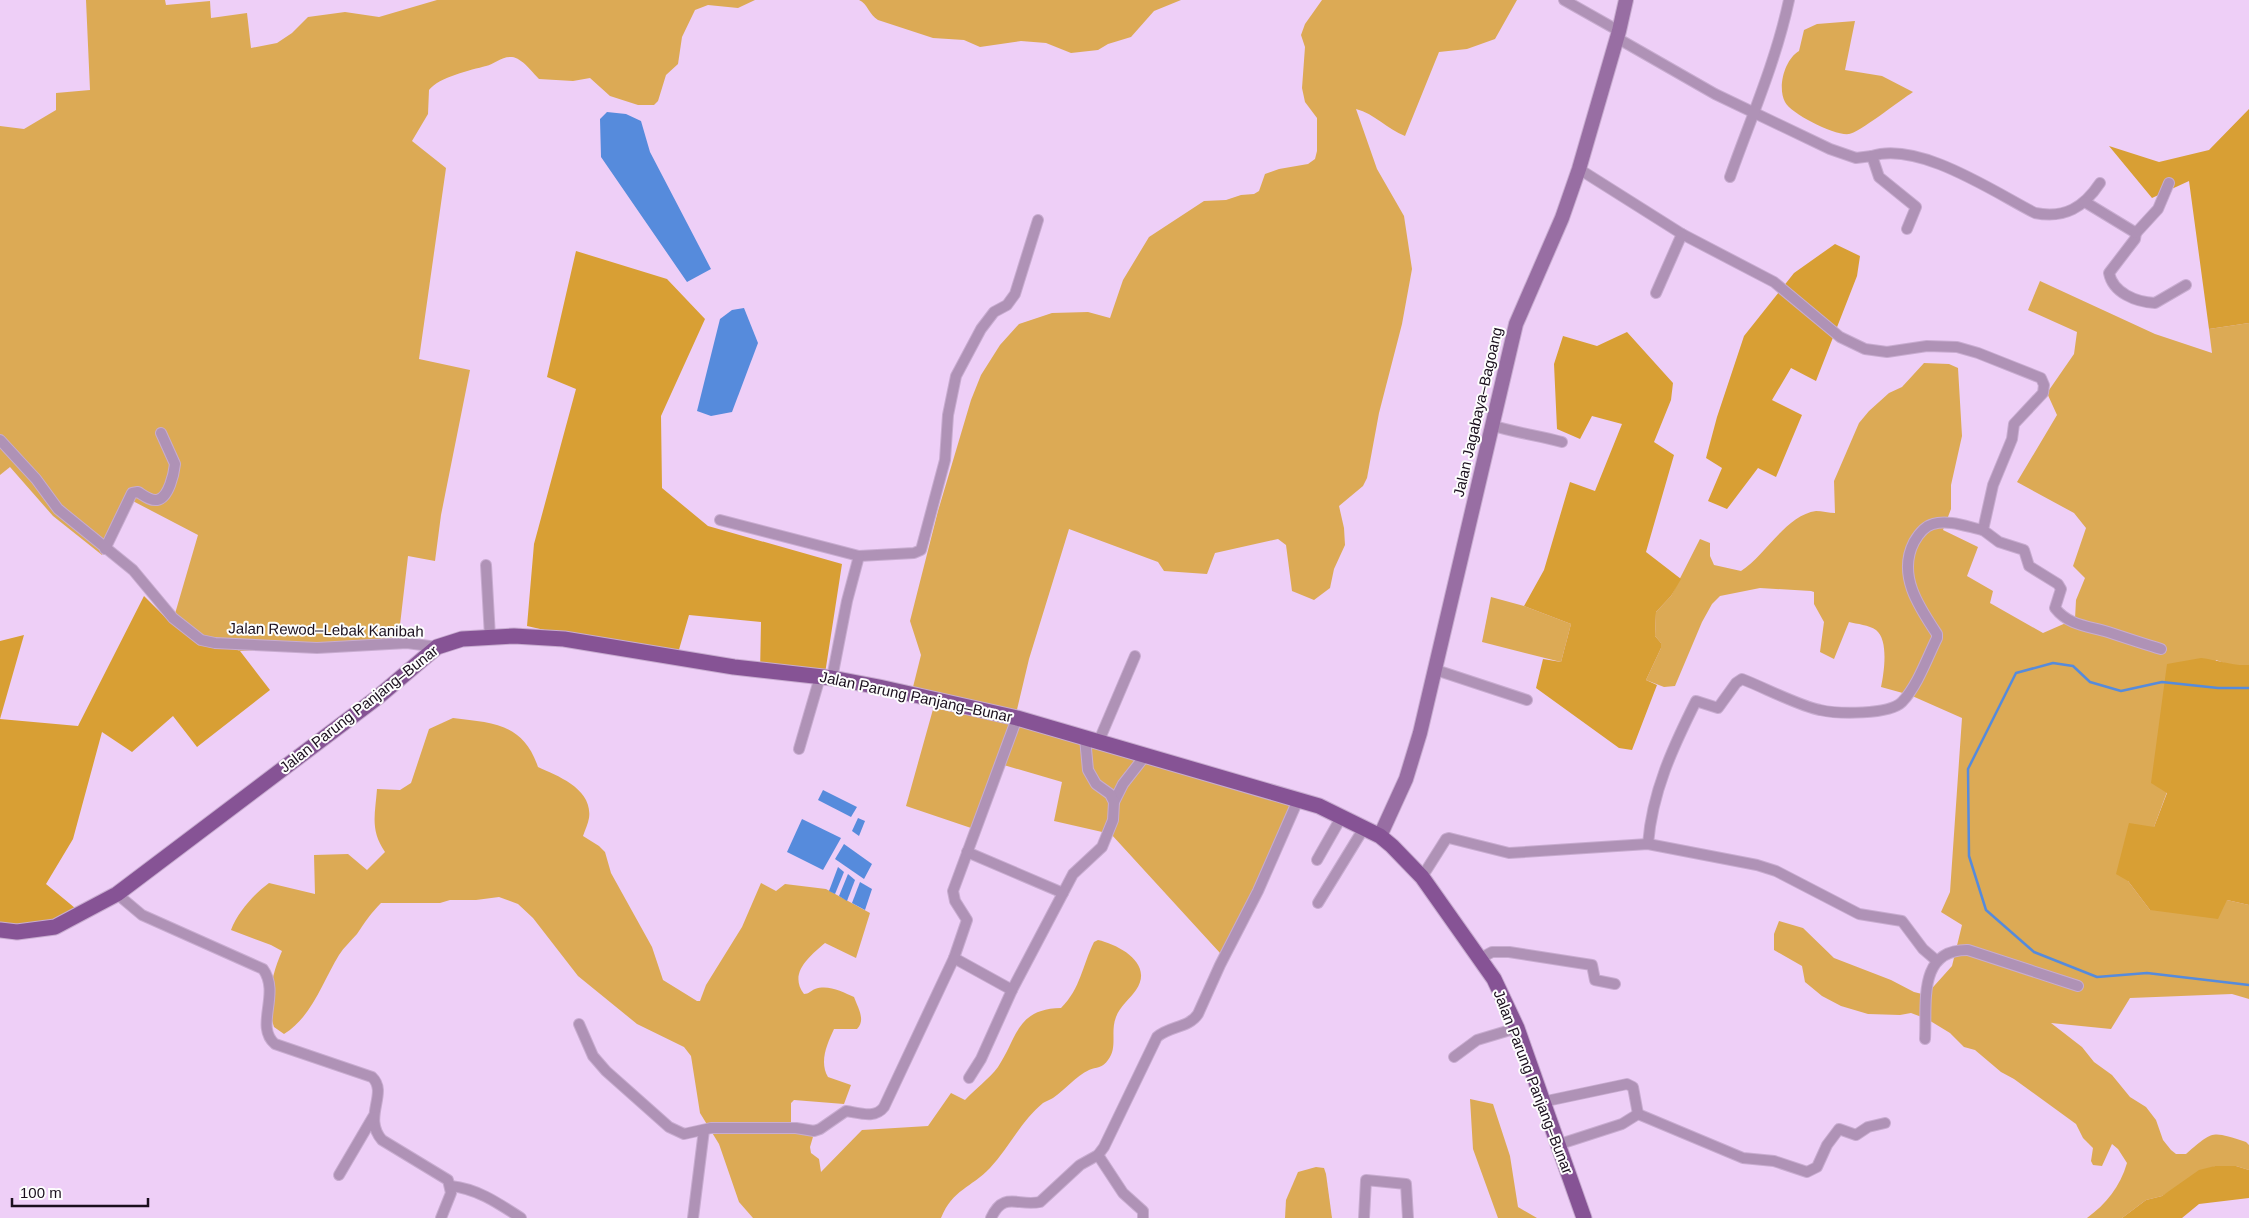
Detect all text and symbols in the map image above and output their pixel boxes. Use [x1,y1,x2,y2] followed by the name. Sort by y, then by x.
[1450,325,1505,498] street label: Jalan Jagabaya–Bagoang
[228,619,424,640] street label: Jalan Rewod–Lebak Kanibah
[276,642,441,776] street label: Jalan Parung Panjang–Bunar
[818,668,1014,725] street label: Jalan Parung Panjang–Bunar
[1490,987,1577,1176] street label: Jalan Parung Panjang–Bunar
[12,1176,149,1208] scale bar
[20,1184,62,1201] text: 100 m

